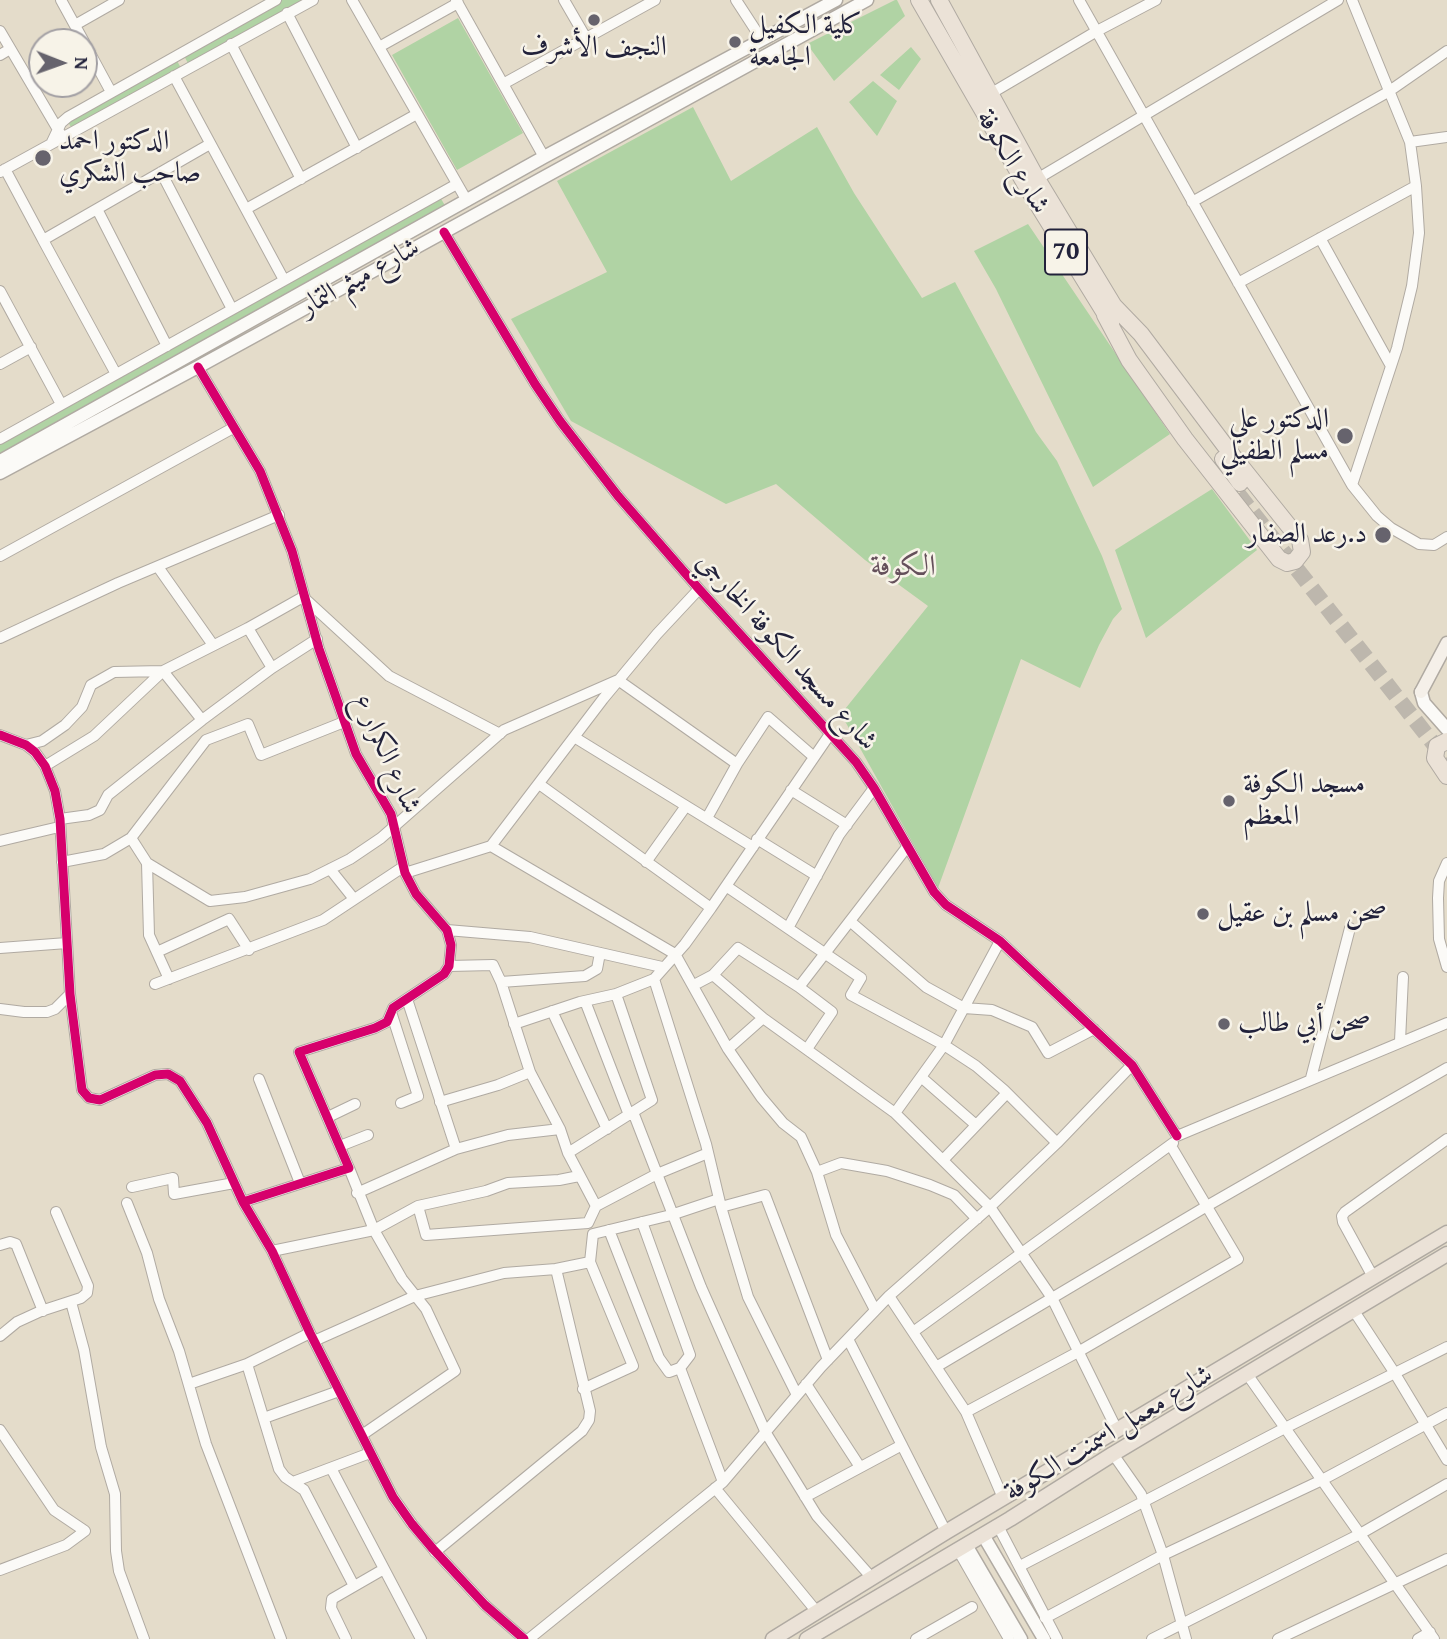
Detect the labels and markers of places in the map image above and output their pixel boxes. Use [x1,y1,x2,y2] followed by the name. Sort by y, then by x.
[749,9,862,75] place label: كلية الكفيل الجامعة
[586,12,602,28] marker: النجف الأشرف
[521,31,667,65] place label: النجف الأشرف
[727,34,743,50] marker: كلية الكفيل الجامعة
[59,125,201,191] place label: الدكتور احمد صاحب الشكري
[33,148,53,168] marker: الدكتور احمد صاحب الشكري
[1220,403,1329,469] place label: الدكتور علي مسلم الطفيلي
[1335,426,1355,446] marker: الدكتور علي مسلم الطفيلي
[1247,518,1367,552] place label: د.رعد الصفار
[1373,525,1393,545] marker: د.رعد الصفار
[1243,768,1365,834] place label: مسجد الكوفة المعظم
[1221,793,1237,809] marker: مسجد الكوفة المعظم
[1217,897,1387,931] place label: صحن مسلم بن عقيل
[1195,906,1211,922] marker: صحن مسلم بن عقيل
[1238,1007,1371,1041] place label: صحن أبي طالب
[1216,1016,1232,1032] marker: صحن أبي طالب

